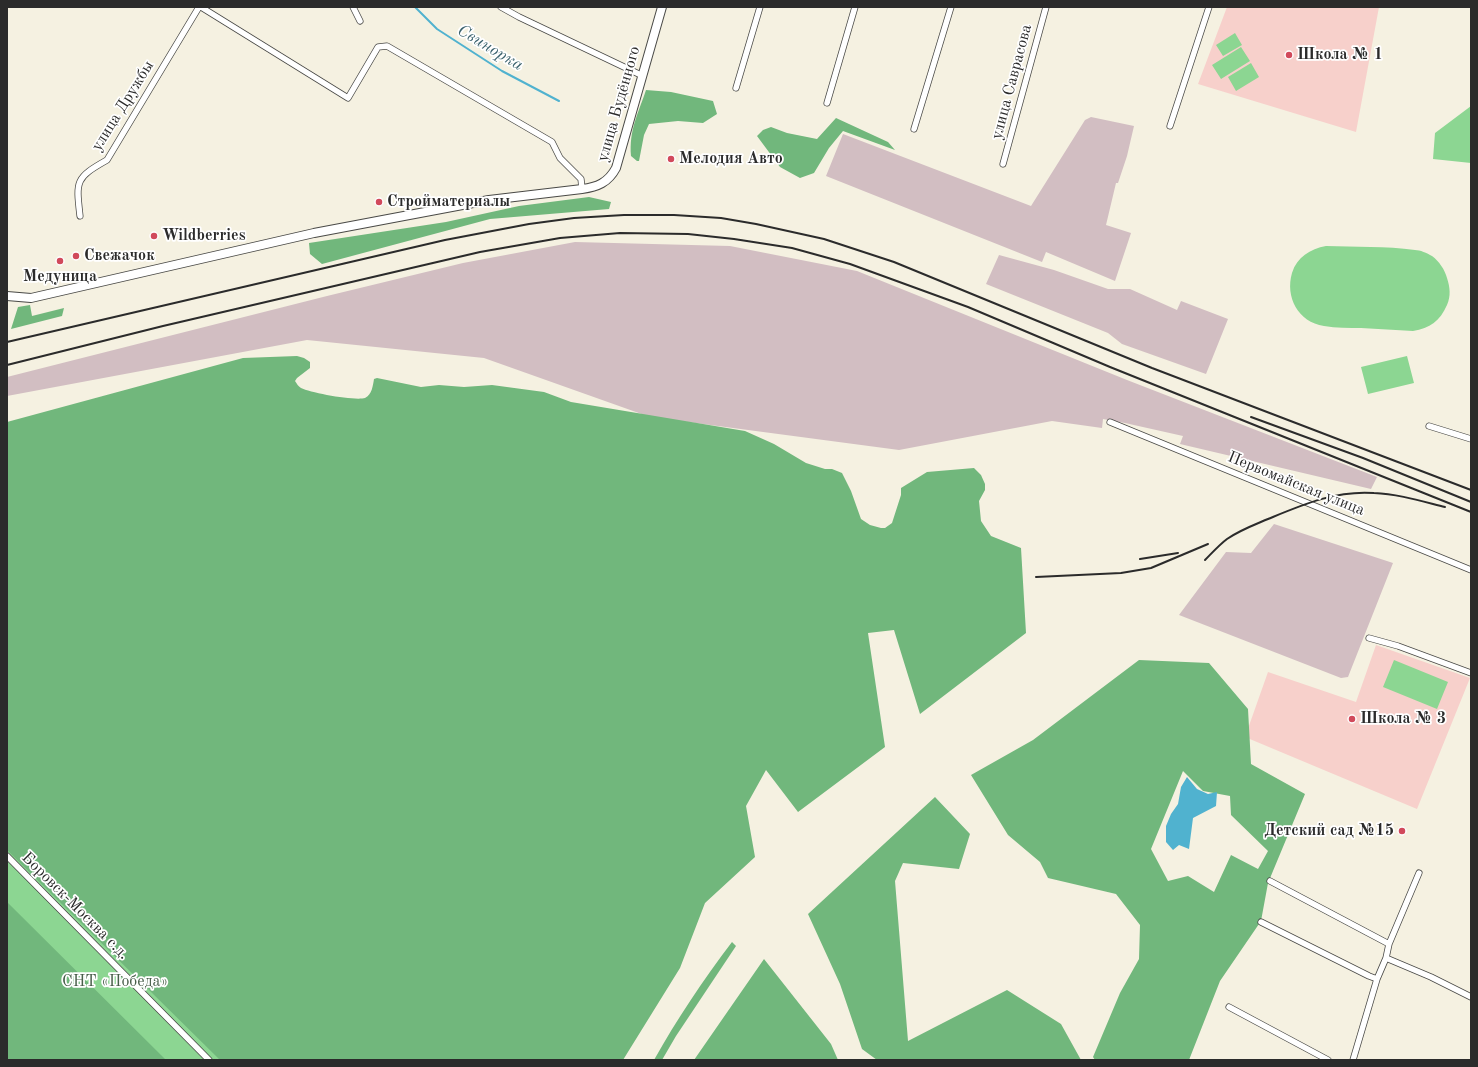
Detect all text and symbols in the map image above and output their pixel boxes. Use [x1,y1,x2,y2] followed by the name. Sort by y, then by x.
[453,20,527,76] water label: Свинорка
[987,22,1037,142] street label: улица Саврасова
[593,44,645,164] street label: улица Будённого
[1297,45,1383,65] place label: Школа № 1
[1284,50,1294,60] marker: Школа № 1
[88,57,158,155] street label: улица Дружбы
[679,149,783,169] place label: Мелодия Авто
[666,154,676,164] marker: Мелодия Авто
[387,192,510,212] place label: Стройматериалы
[374,197,384,207] marker: Стройматериалы
[162,226,246,246] place label: Wildberries
[149,231,159,241] marker: Wildberries
[84,246,155,266] place label: Свежачок
[71,251,81,261] marker: Свежачок
[55,256,65,266] marker: Медуница
[23,267,97,287] place label: Медуница
[1225,448,1367,520] street label: Первомайская улица
[1360,709,1446,729] place label: Школа № 3
[1347,714,1357,724] marker: Школа № 3
[1264,821,1394,841] place label: Детский сад №15
[1397,826,1407,836] marker: Детский сад №15
[17,848,133,964] street label: Боровск-Москва с.д.
[62,972,168,992] park label: СНТ «Победа»

